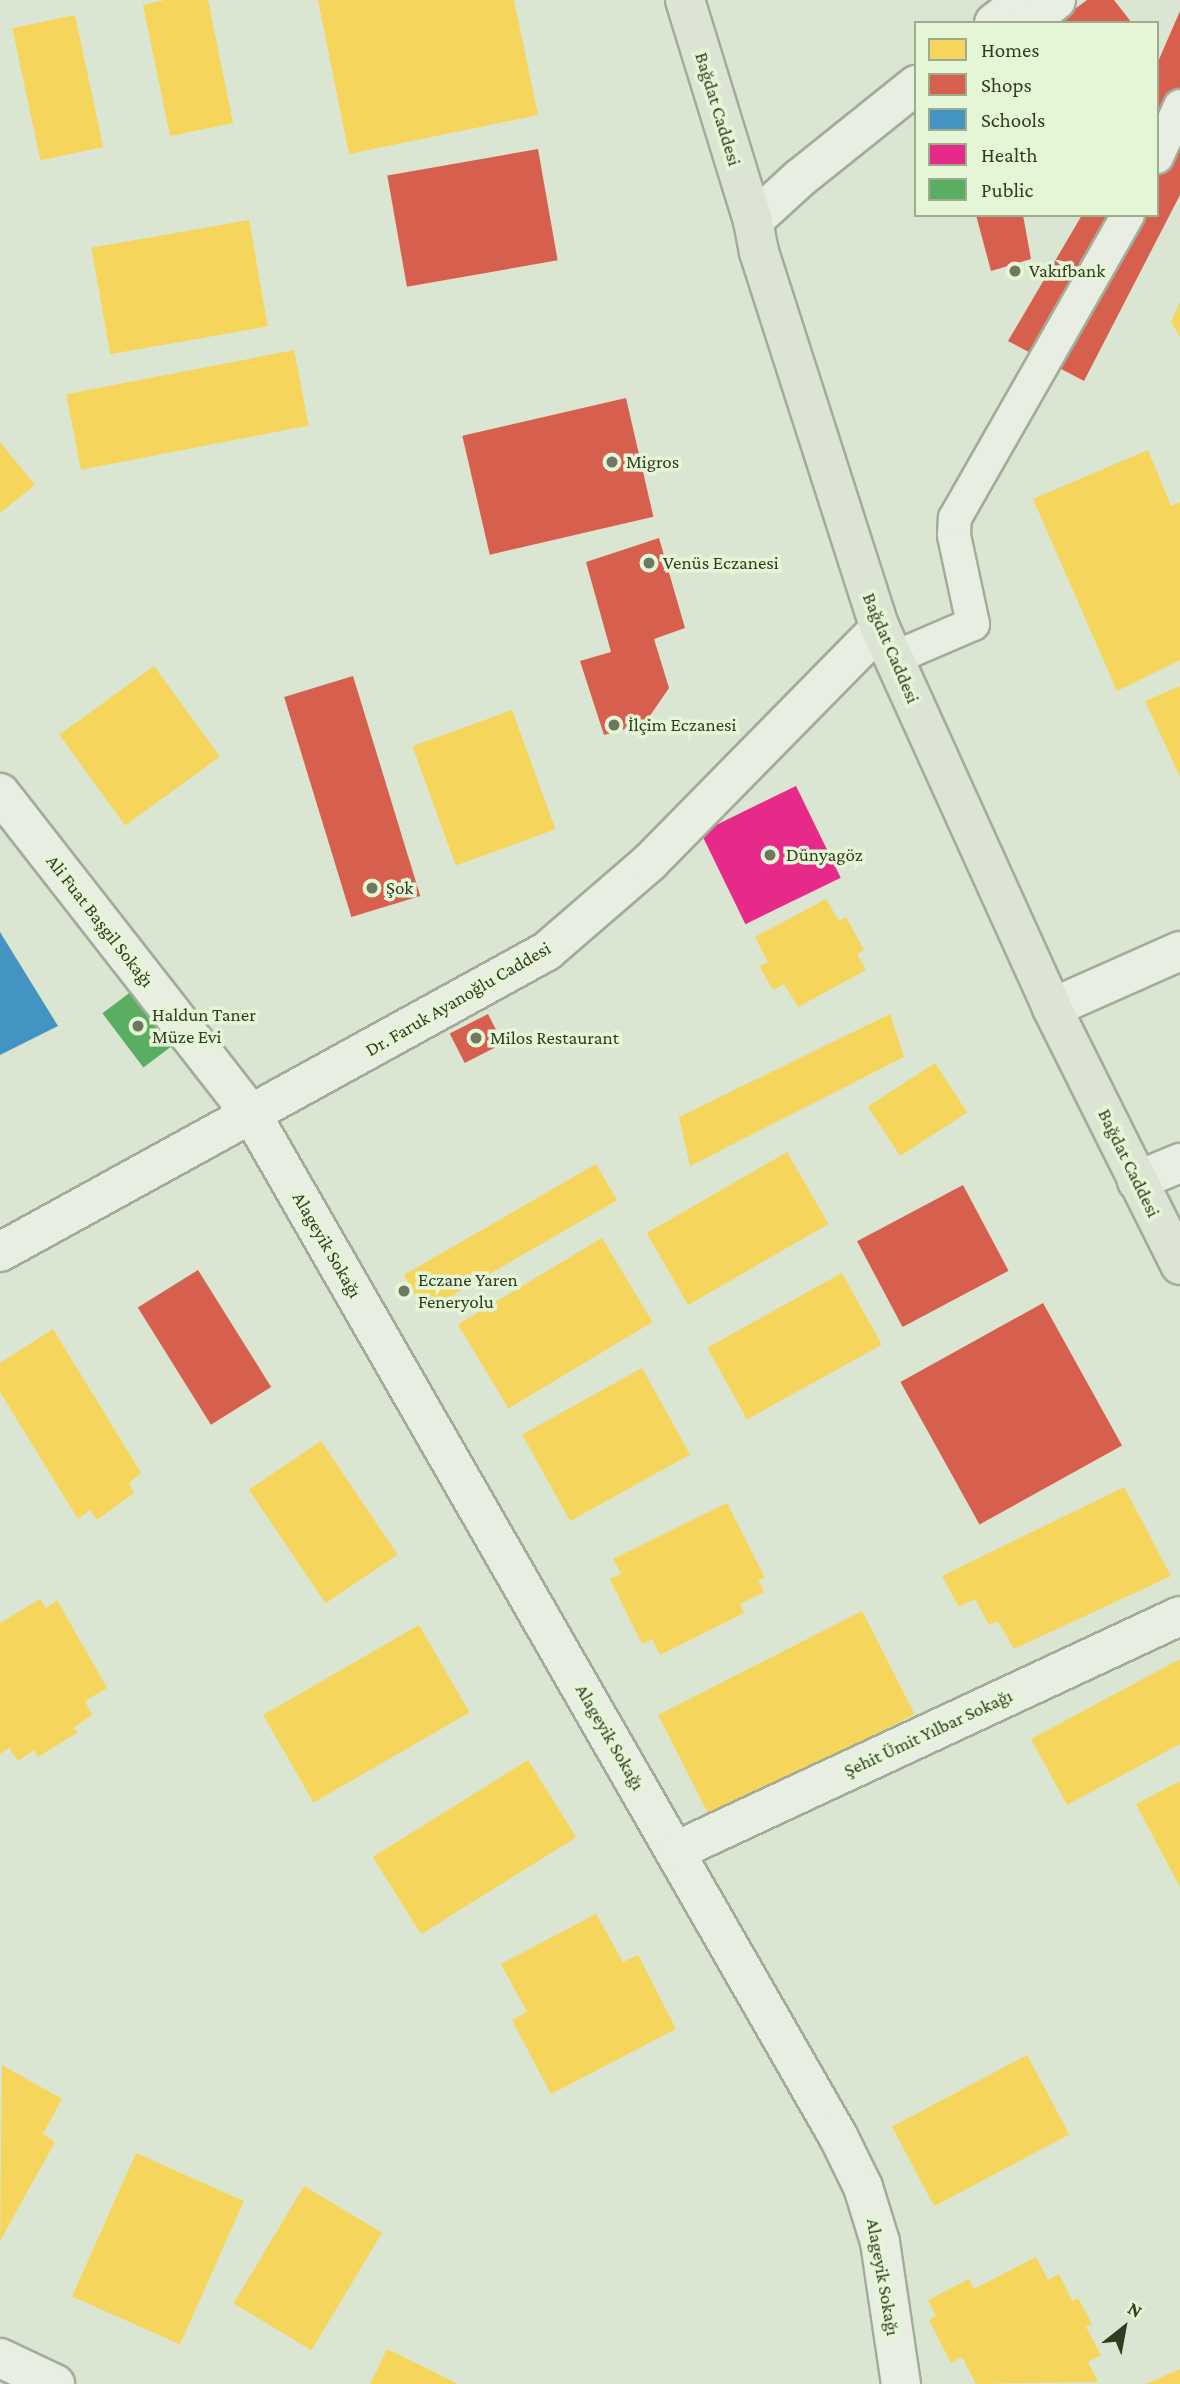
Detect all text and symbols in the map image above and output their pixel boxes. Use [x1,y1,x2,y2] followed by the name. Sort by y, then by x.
[914,21,1159,217] legend
[981,38,1040,62] text: Homes
[690,49,746,169] street label: Bağdat Caddesi
[981,73,1032,97] text: Shops
[981,108,1045,132] text: Schools
[981,143,1037,167] text: Health
[981,178,1033,202] text: Public
[1029,260,1105,282] place label: Vakıfbank
[1007,263,1023,279] marker: Vakıfbank
[626,451,679,473] place label: Migros
[604,454,620,470] marker: Migros
[663,552,779,574] place label: Venüs Eczanesi
[641,555,657,571] marker: Venüs Eczanesi
[858,589,924,707] street label: Bağdat Caddesi
[628,714,736,736] place label: İlçim Eczanesi
[606,717,622,733] marker: İlçim Eczanesi
[786,844,863,866] place label: Dünyagöz
[760,845,780,865] marker: Dünyagöz
[41,850,159,992] street label: Ali Fuat Başgil Sokağı
[386,877,413,899] place label: Şok
[364,880,380,896] marker: Şok
[361,937,555,1061] street label: Dr. Faruk Ayanoğlu Caddesi
[152,1004,256,1048] place label: Haldun Taner Müze Evi
[130,1018,146,1034] marker: Haldun Taner Müze Evi
[490,1027,619,1049] place label: Milos Restaurant
[468,1030,484,1046] marker: Milos Restaurant
[1093,1105,1165,1221] street label: Bağdat Caddesi
[287,1188,367,1302] street label: Alageyik Sokağı
[418,1269,518,1313] place label: Eczane Yaren Feneryolu
[396,1283,412,1299] marker: Eczane Yaren Feneryolu
[570,1680,650,1794] street label: Alageyik Sokağı
[840,1684,1016,1782] street label: Şehit Ümit Yılbar Sokağı
[861,2217,905,2337] street label: Alageyik Sokağı
[1089,2293,1159,2363] north arrow
[1124,2297,1146,2322] text: N

